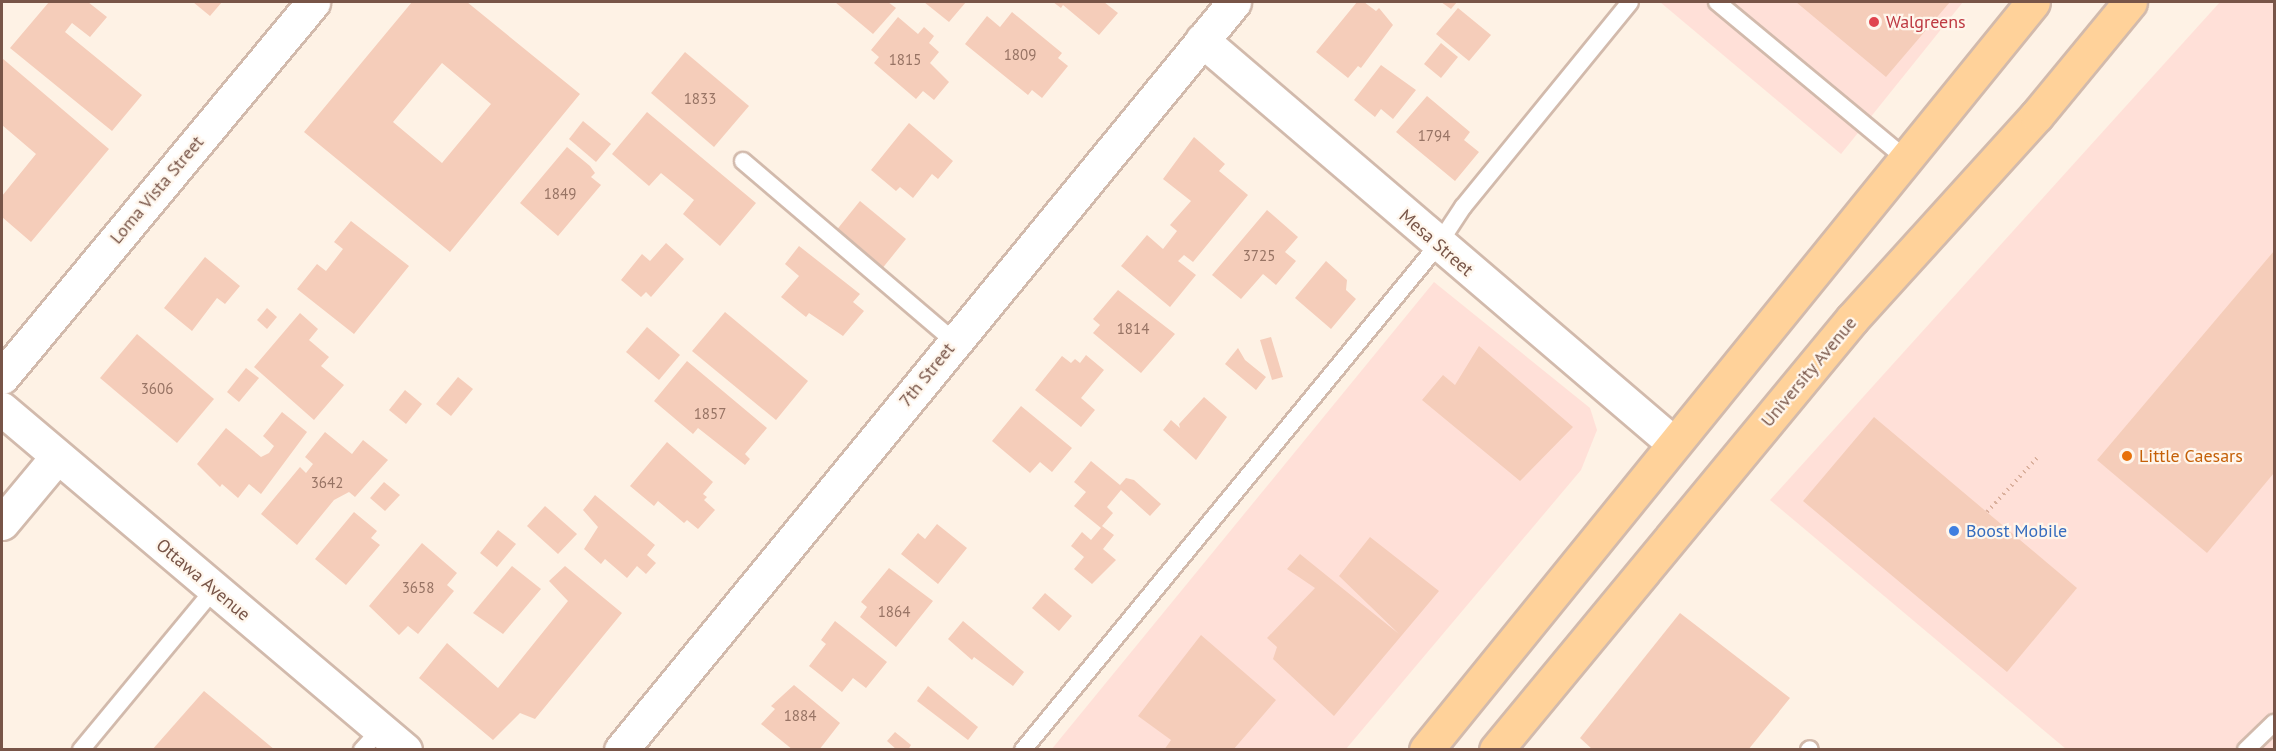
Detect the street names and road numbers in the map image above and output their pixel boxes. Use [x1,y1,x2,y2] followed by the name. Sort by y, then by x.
[105,131,209,249] street label: Loma Vista Street
[1395,205,1477,281] street label: Mesa Street
[1756,312,1862,432] street label: University Avenue
[895,339,959,411] street label: 7th Street
[151,534,255,626] street label: Ottawa Avenue

